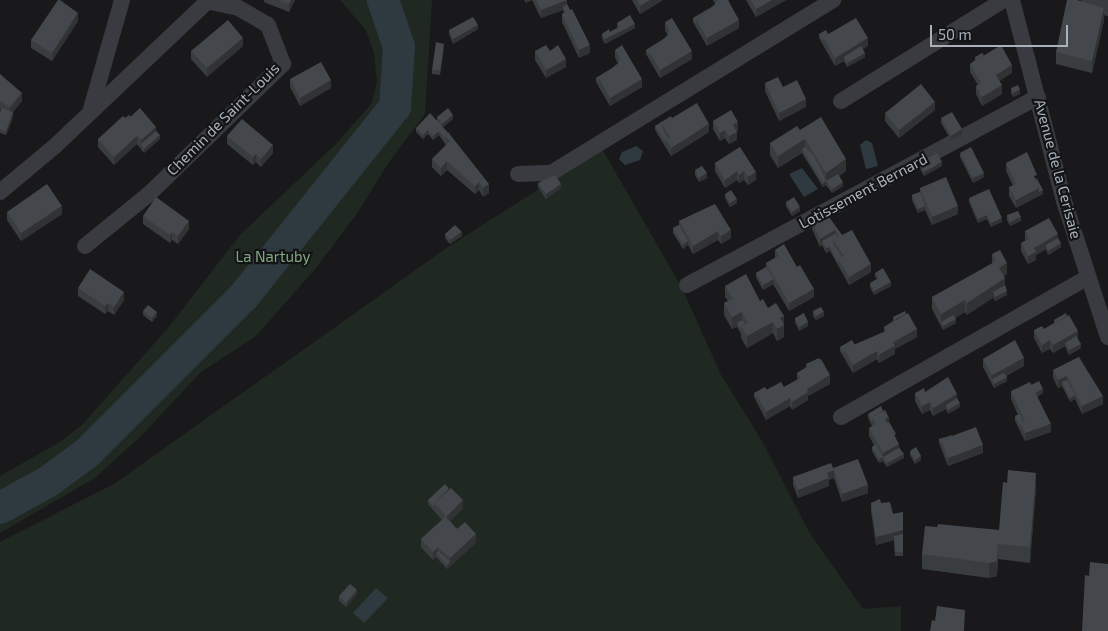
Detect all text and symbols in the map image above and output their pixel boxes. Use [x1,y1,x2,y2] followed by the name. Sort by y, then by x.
[933,15,1070,47] scale bar
[938,25,972,43] text: 50 m
[163,59,283,179] street label: Chemin de Saint-Louis
[1031,97,1085,241] street label: Avenue de la Cerisaie
[796,150,930,232] street label: Lotissement Bernard
[236,248,310,266] park label: La Nartuby

